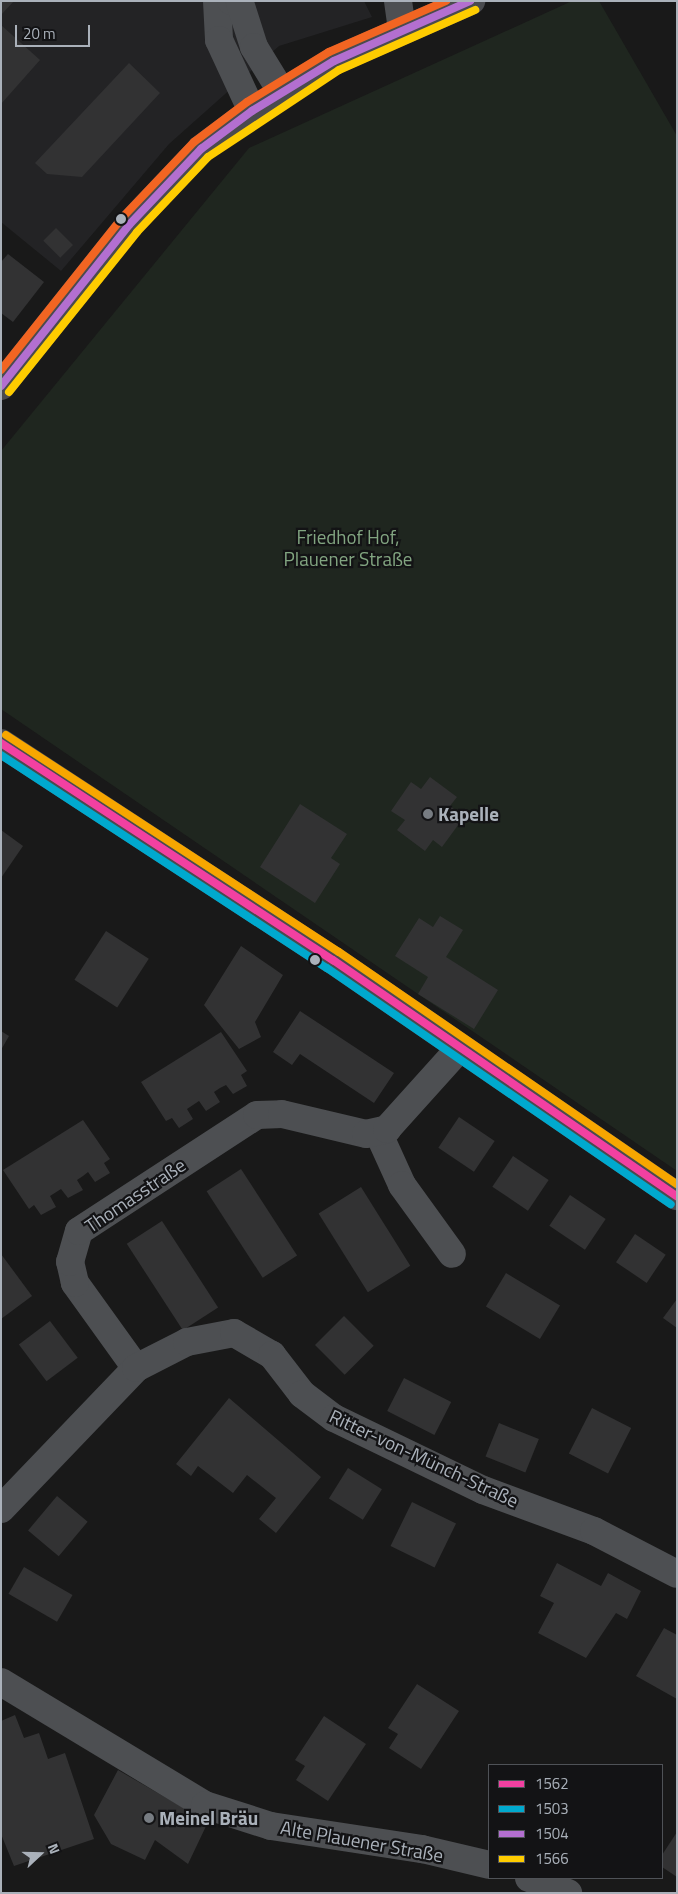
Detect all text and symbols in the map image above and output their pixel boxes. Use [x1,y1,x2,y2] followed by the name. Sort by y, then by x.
[18,15,92,47] scale bar
[23,22,56,45] text: 20 m
[116,214,126,224] unlabelled marker
[284,526,412,570] park label: Friedhof Hof, Plauener Straße
[438,803,499,825] place label: Kapelle
[422,808,434,820] marker: Kapelle
[310,955,320,965] unlabelled marker
[80,1153,190,1237] street label: Thomasstraße
[326,1404,522,1512] street label: Ritter-von-Münch-Straße
[488,1764,663,1879] legend
[535,1772,569,1795] text: 1562
[535,1797,569,1820] text: 1503
[159,1807,258,1829] place label: Meinel Bräu
[143,1812,155,1824] marker: Meinel Bräu
[279,1815,445,1867] street label: Alte Plauener Straße
[535,1822,569,1845] text: 1504
[15,1829,65,1879] north arrow
[43,1840,66,1857] text: N
[535,1847,569,1870] text: 1566

